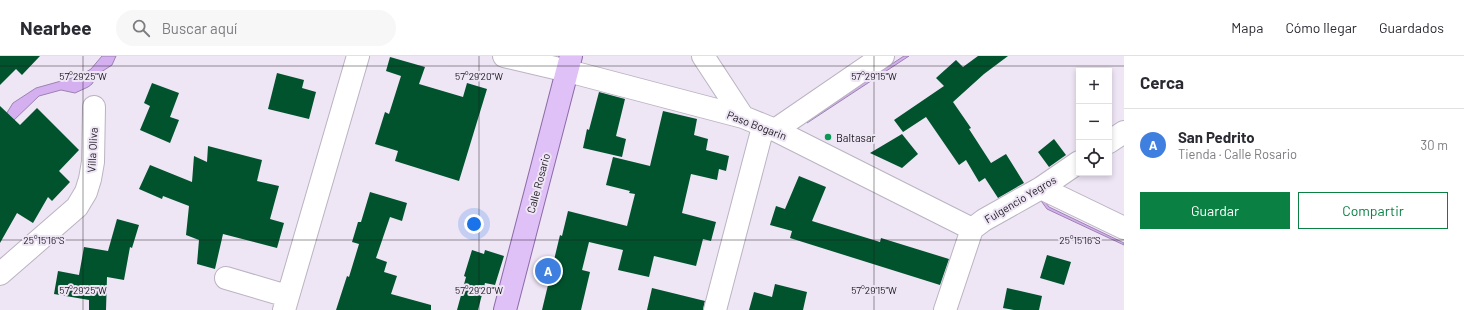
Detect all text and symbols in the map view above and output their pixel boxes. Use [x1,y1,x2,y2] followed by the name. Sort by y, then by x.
[116,10,396,46] search box
[20,16,92,39] text: Nearbee
[130,17,152,39] icon: search
[162,19,237,37] text: Buscar aquí
[1231,19,1263,36] text: Mapa
[1285,19,1357,36] text: Cómo llegar
[1379,19,1444,36] text: Guardados
[1076,68,1112,176] map controls
[1076,68,1112,104] button: +
[59,70,107,82] text: 57°29'25"W
[455,70,503,82] text: 57°29'20"W
[851,70,897,82] text: 57°29'15"W
[1140,72,1184,92] text: Cerca
[1076,104,1112,140] button: −
[725,108,789,142] street label: Paso Bogarin
[84,127,100,173] street label: Villa Oliva
[1178,128,1255,146] text: San Pedrito
[836,131,876,144] place label: Baltasar
[823,132,833,142] marker: Baltasar
[1149,137,1157,153] text: A
[1421,137,1448,153] text: 30 m
[1076,140,1112,176] button: locate
[1178,146,1297,162] text: Tienda · Calle Rosario
[524,151,552,215] street label: Calle Rosario
[982,172,1058,226] street label: Fulgencio Yegros
[1140,192,1290,229] button: Guardar
[1298,192,1448,229] button: Compartir
[464,214,484,234] your location
[23,234,65,246] text: 25°15'16"S
[1059,234,1101,246] text: 25°15'16"S
[535,256,561,286] pin: A
[59,284,107,296] text: 57°29'25"W
[455,284,503,296] text: 57°29'20"W
[851,284,897,296] text: 57°29'15"W

